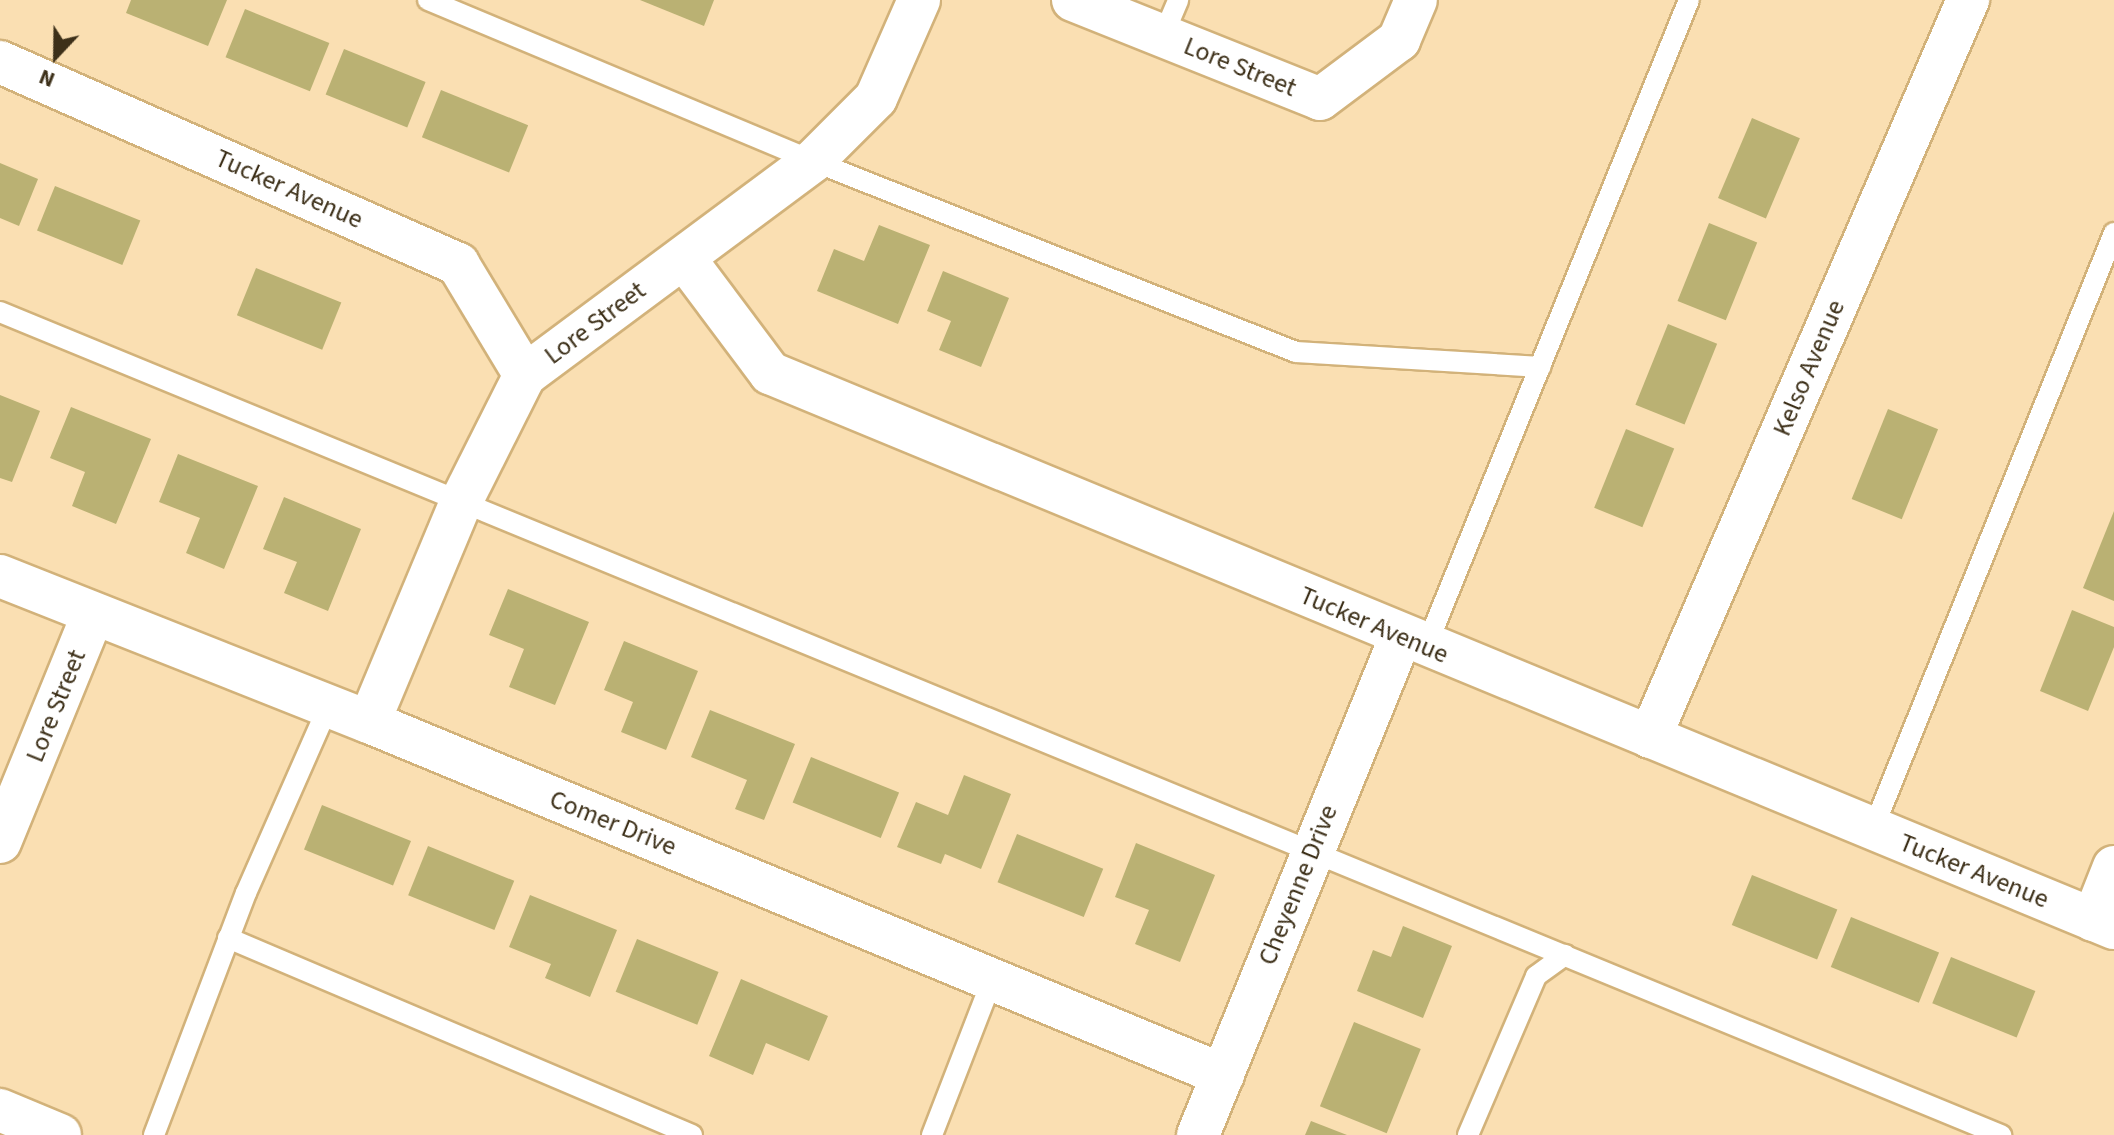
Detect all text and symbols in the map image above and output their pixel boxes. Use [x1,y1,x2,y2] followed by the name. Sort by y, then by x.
[16,16,96,96] north arrow
[1179,30,1301,104] street label: Lore Street
[34,61,60,96] text: N
[210,143,368,235] street label: Tucker Avenue
[538,275,652,371] street label: Lore Street
[1766,295,1852,441] street label: Kelso Avenue
[1295,580,1453,670] street label: Tucker Avenue
[19,645,93,767] street label: Lore Street
[545,783,681,863] street label: Comer Drive
[1252,800,1344,970] street label: Cheyenne Drive
[1895,827,2053,915] street label: Tucker Avenue

